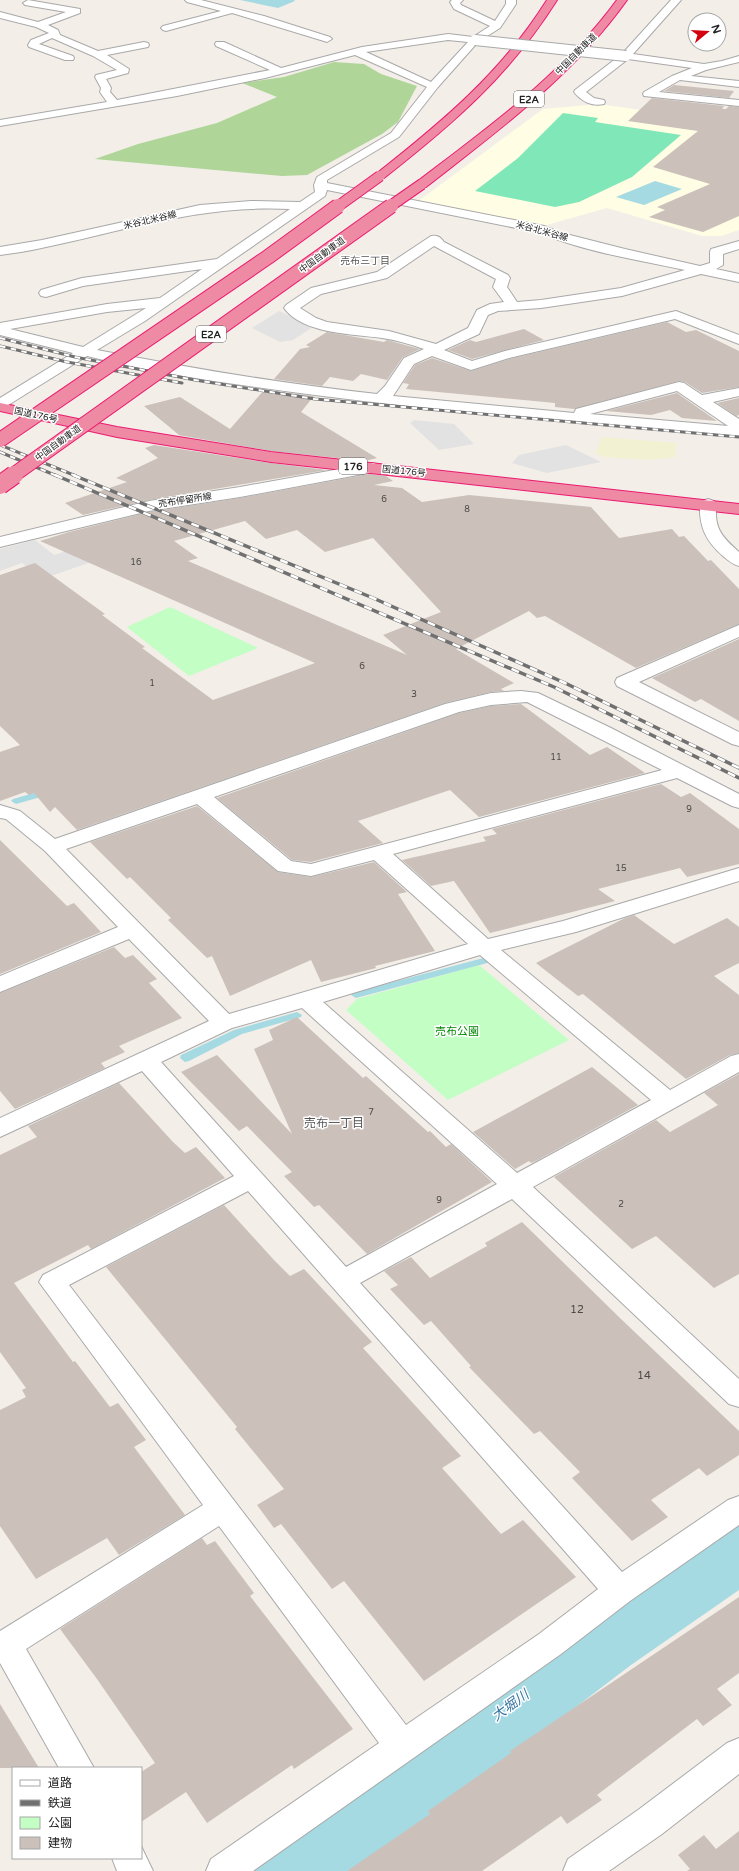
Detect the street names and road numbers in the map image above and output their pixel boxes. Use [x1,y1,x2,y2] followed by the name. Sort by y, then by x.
[553,31,599,77] street label: 中国自動車道
[514,91,544,107] road number: E2A
[123,209,179,232] street label: 米谷北米谷線
[514,219,570,244] street label: 米谷北米谷線
[297,235,347,276] street label: 中国自動車道
[196,326,226,342] road number: E2A
[13,406,59,425] street label: 国道176号
[33,423,83,464] street label: 中国自動車道
[339,458,367,474] road number: 176
[382,464,426,479] street label: 国道176号
[158,491,214,510] street label: 売布停留所線

